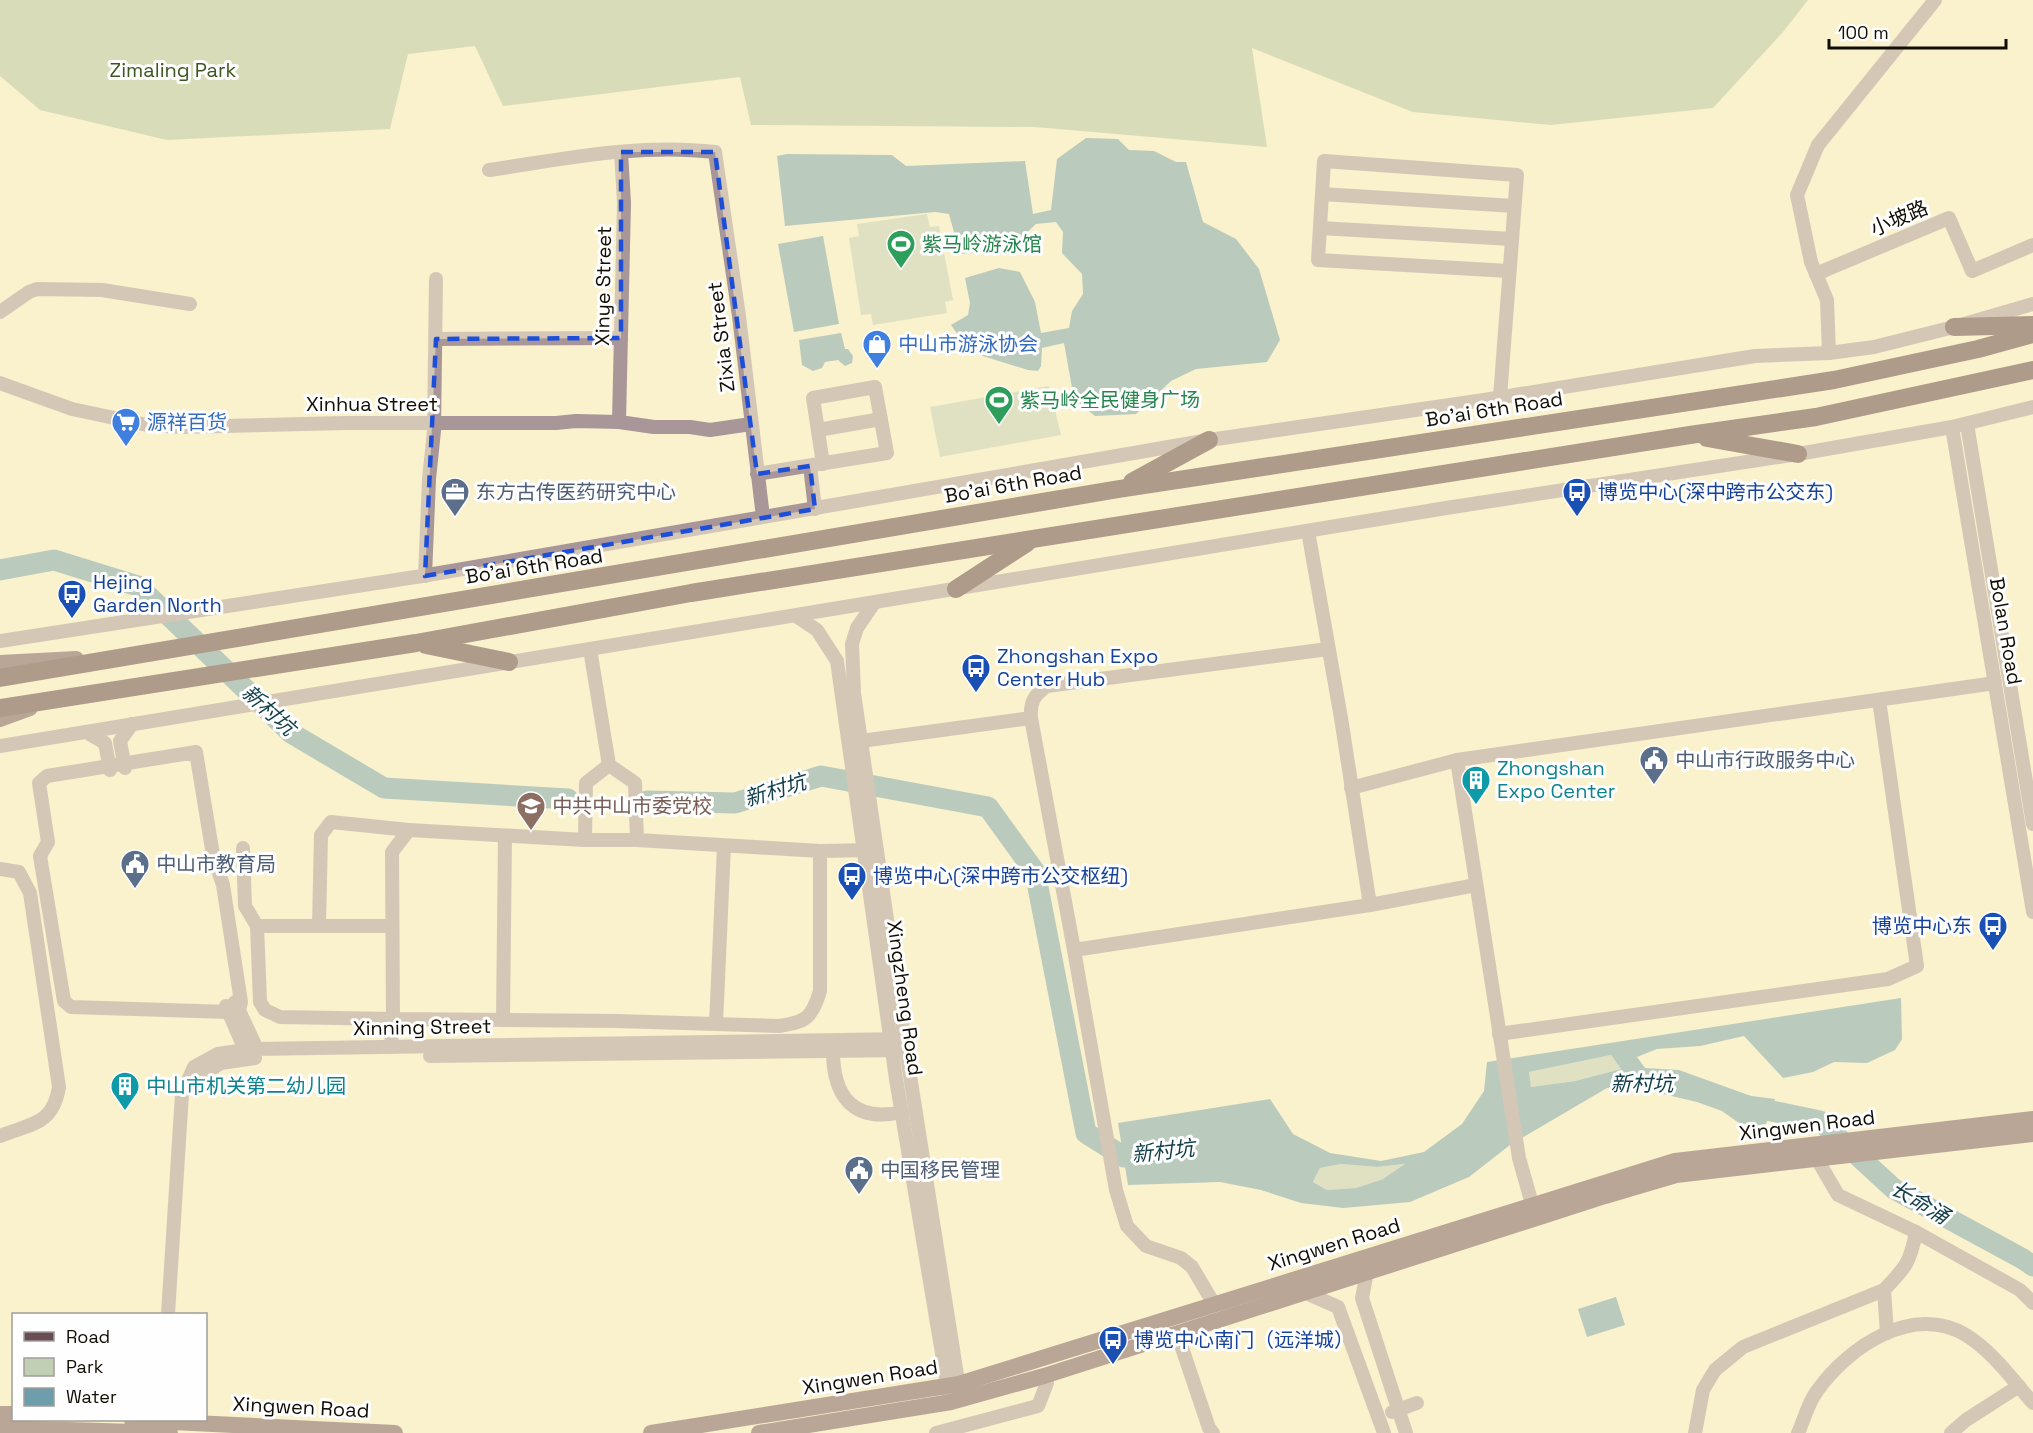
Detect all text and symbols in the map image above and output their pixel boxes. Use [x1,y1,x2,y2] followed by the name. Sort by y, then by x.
[1829,12,2006,50] scale bar
[1838,21,1889,44] text: 100 m
[110,57,237,83] park label: Zimaling Park
[1866,194,1932,242] street label: 小坡路
[589,226,617,346] street label: Xinye Street
[885,228,917,270] sports icon: 紫马岭游泳馆
[922,231,1042,257] place label: 紫马岭游泳馆
[701,280,741,394] street label: Zixia Street
[861,328,893,370] shop icon: 中山市游泳协会
[898,331,1038,357] place label: 中山市游泳协会
[983,384,1015,426] sports icon: 紫马岭全民健身广场
[1423,385,1565,433] street label: Bo'ai 6th Road
[1020,387,1200,413] place label: 紫马岭全民健身广场
[306,391,438,417] street label: Xinhua Street
[110,406,142,448] supermarket icon: 源祥百货
[147,409,227,435] place label: 源祥百货
[942,459,1084,509] street label: Bo'ai 6th Road
[439,476,471,518] office icon: 东方古传医药研究中心
[1561,476,1593,518] bus stop icon: 博览中心(深中跨市公交东)
[476,479,676,505] place label: 东方古传医药研究中心
[1598,479,1833,505] place label: 博览中心(深中跨市公交东)
[463,542,605,590] street label: Bo'ai 6th Road
[93,569,222,618] place label: Hejing Garden North
[1984,575,2028,687] street label: Bolan Road
[56,578,88,620] bus stop icon: Hejing Garden North
[997,643,1158,692] place label: Zhongshan Expo Center Hub
[960,652,992,694] bus stop icon: Zhongshan Expo Center Hub
[237,679,304,743] water label: 新村坑
[1638,744,1670,786] public building icon: 中山市行政服务中心
[1675,747,1855,773] place label: 中山市行政服务中心
[1497,755,1615,804] place label: Zhongshan Expo Center
[1460,764,1492,806] building icon: Zhongshan Expo Center
[741,767,812,812] water label: 新村坑
[515,790,547,832] school or university icon: 中共中山市委党校
[552,793,712,819] place label: 中共中山市委党校
[119,848,151,890] public building icon: 中山市教育局
[156,851,276,877] place label: 中山市教育局
[836,860,868,902] bus stop icon: 博览中心(深中跨市公交枢纽)
[873,863,1128,889] place label: 博览中心(深中跨市公交枢纽)
[1977,910,2009,952] bus stop icon: 博览中心东
[1872,913,1972,939] place label: 博览中心东
[881,919,929,1077] street label: Xingzheng Road
[353,1013,491,1041] street label: Xinning Street
[109,1070,141,1112] building icon: 中山市机关第二幼儿园
[1611,1070,1676,1097] water label: 新村坑
[146,1073,346,1099] place label: 中山市机关第二幼儿园
[1737,1104,1877,1146] street label: Xingwen Road
[1130,1134,1199,1168] water label: 新村坑
[843,1154,875,1196] public building icon: 中国移民管理
[880,1157,1000,1183] place label: 中国移民管理
[1886,1174,1956,1231] water label: 长命涌
[1265,1212,1403,1276] street label: Xingwen Road
[12,1313,207,1421] legend
[1097,1324,1129,1366] bus stop icon: 博览中心南门（远洋城）
[66,1325,110,1348] text: Road
[1134,1327,1354,1353] place label: 博览中心南门（远洋城）
[800,1353,940,1401] street label: Xingwen Road
[66,1355,104,1378] text: Park
[66,1385,117,1408] text: Water
[232,1390,370,1424] street label: Xingwen Road

